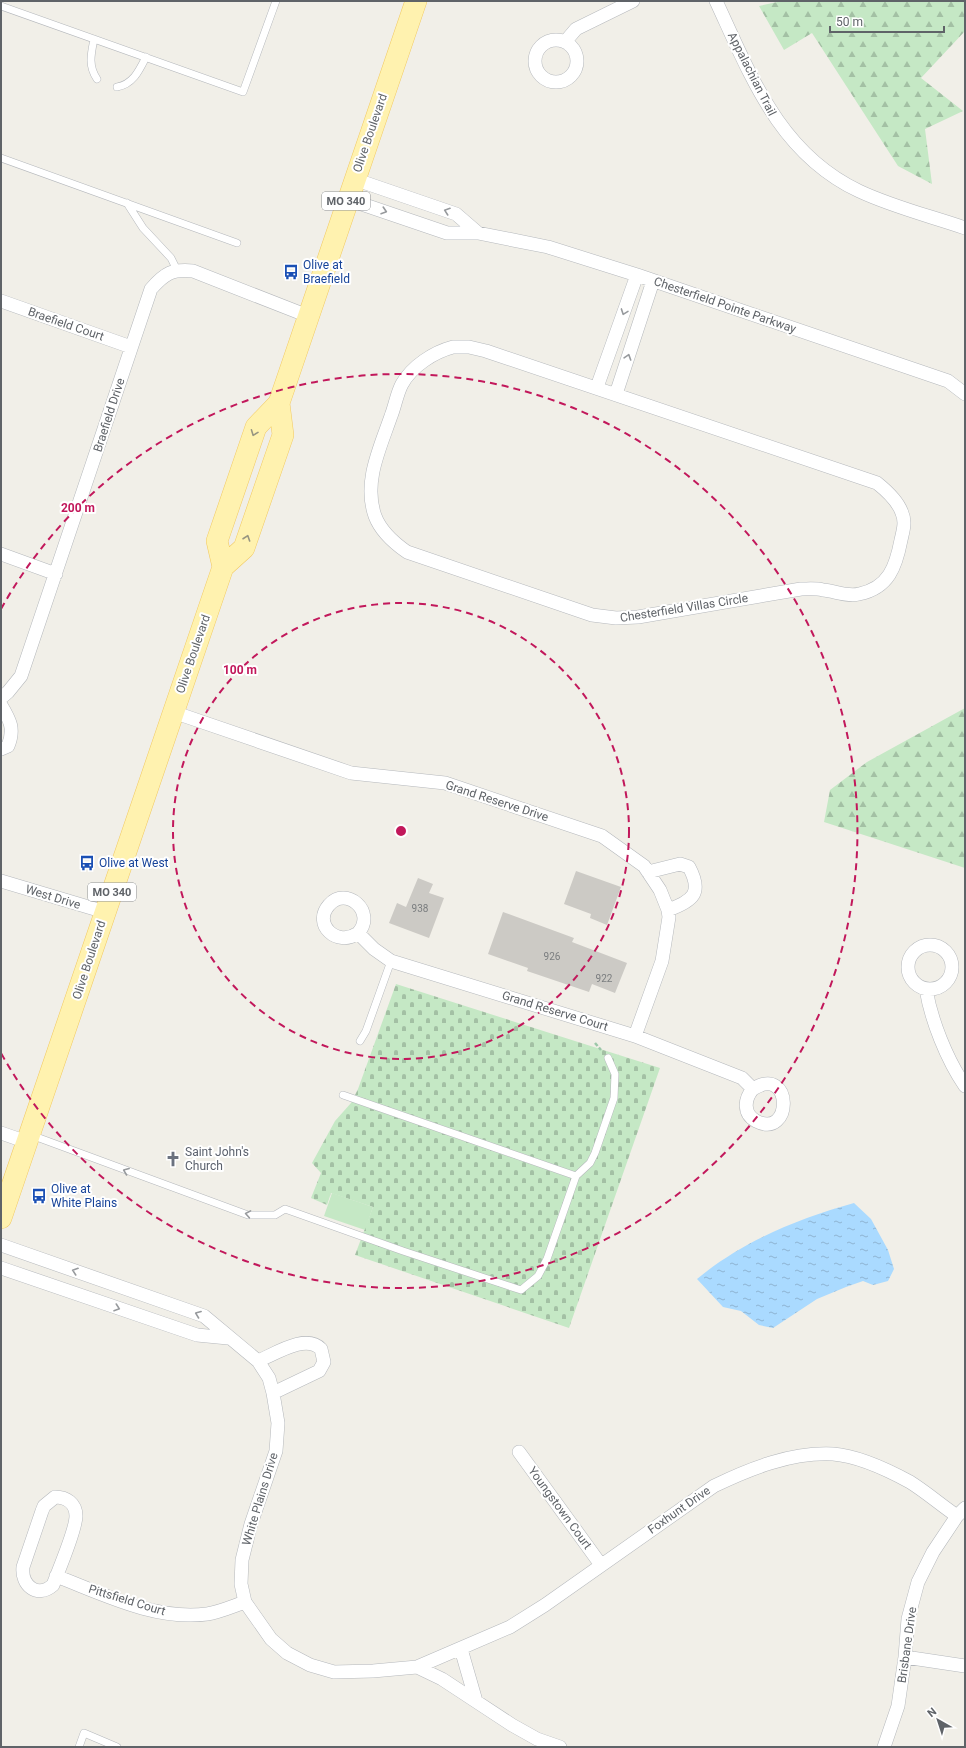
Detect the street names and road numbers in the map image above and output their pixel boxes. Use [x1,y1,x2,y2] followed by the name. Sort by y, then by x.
[725,30,779,118] street label: Appalachian Trail
[350,92,390,174] street label: Olive Boulevard
[322,192,370,210] road number: MO 340
[652,274,798,336] street label: Chesterfield Pointe Parkway
[26,304,106,344] street label: Braefield Court
[90,376,128,454] street label: Braefield Drive
[619,591,749,625] street label: Chesterfield Villas Circle
[173,613,213,695] street label: Olive Boulevard
[444,778,550,824] street label: Grand Reserve Drive
[24,882,82,912] street label: West Drive
[88,883,136,901] road number: MO 340
[70,919,108,1001] street label: Olive Boulevard
[500,988,610,1034] street label: Grand Reserve Court
[239,1451,281,1547] street label: White Plains Drive
[525,1464,595,1552] street label: Youngstown Court
[645,1483,713,1537] street label: Foxhunt Drive
[87,1582,167,1618] street label: Pittsfield Court
[895,1606,919,1684] street label: Brisbane Drive

